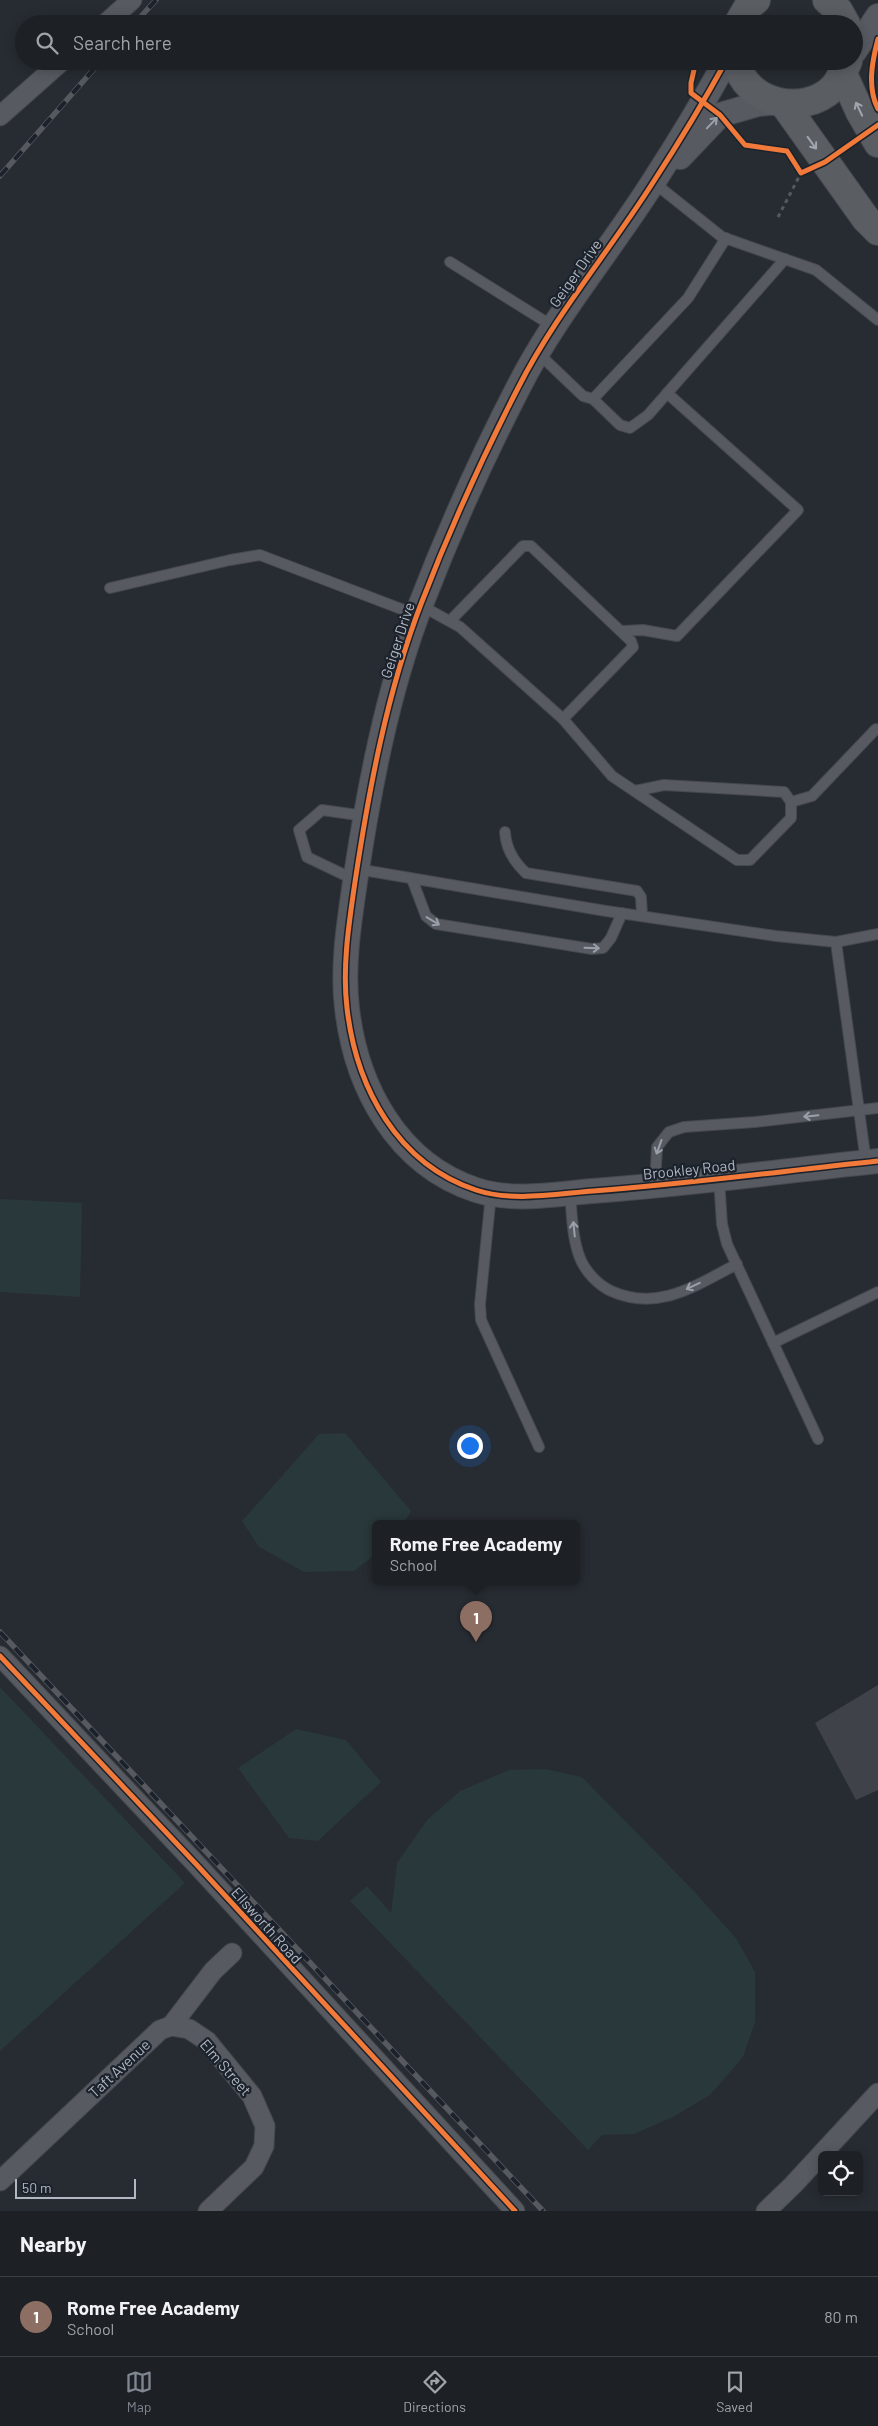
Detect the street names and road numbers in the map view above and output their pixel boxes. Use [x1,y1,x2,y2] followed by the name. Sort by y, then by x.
[545,236,605,310] street label: Geiger Drive
[376,600,418,680] street label: Geiger Drive
[642,1155,736,1183] street label: Brookley Road
[228,1883,306,1967] street label: Ellsworth Road
[85,2035,153,2101] street label: Taft Avenue
[197,2035,255,2099] street label: Elm Street

